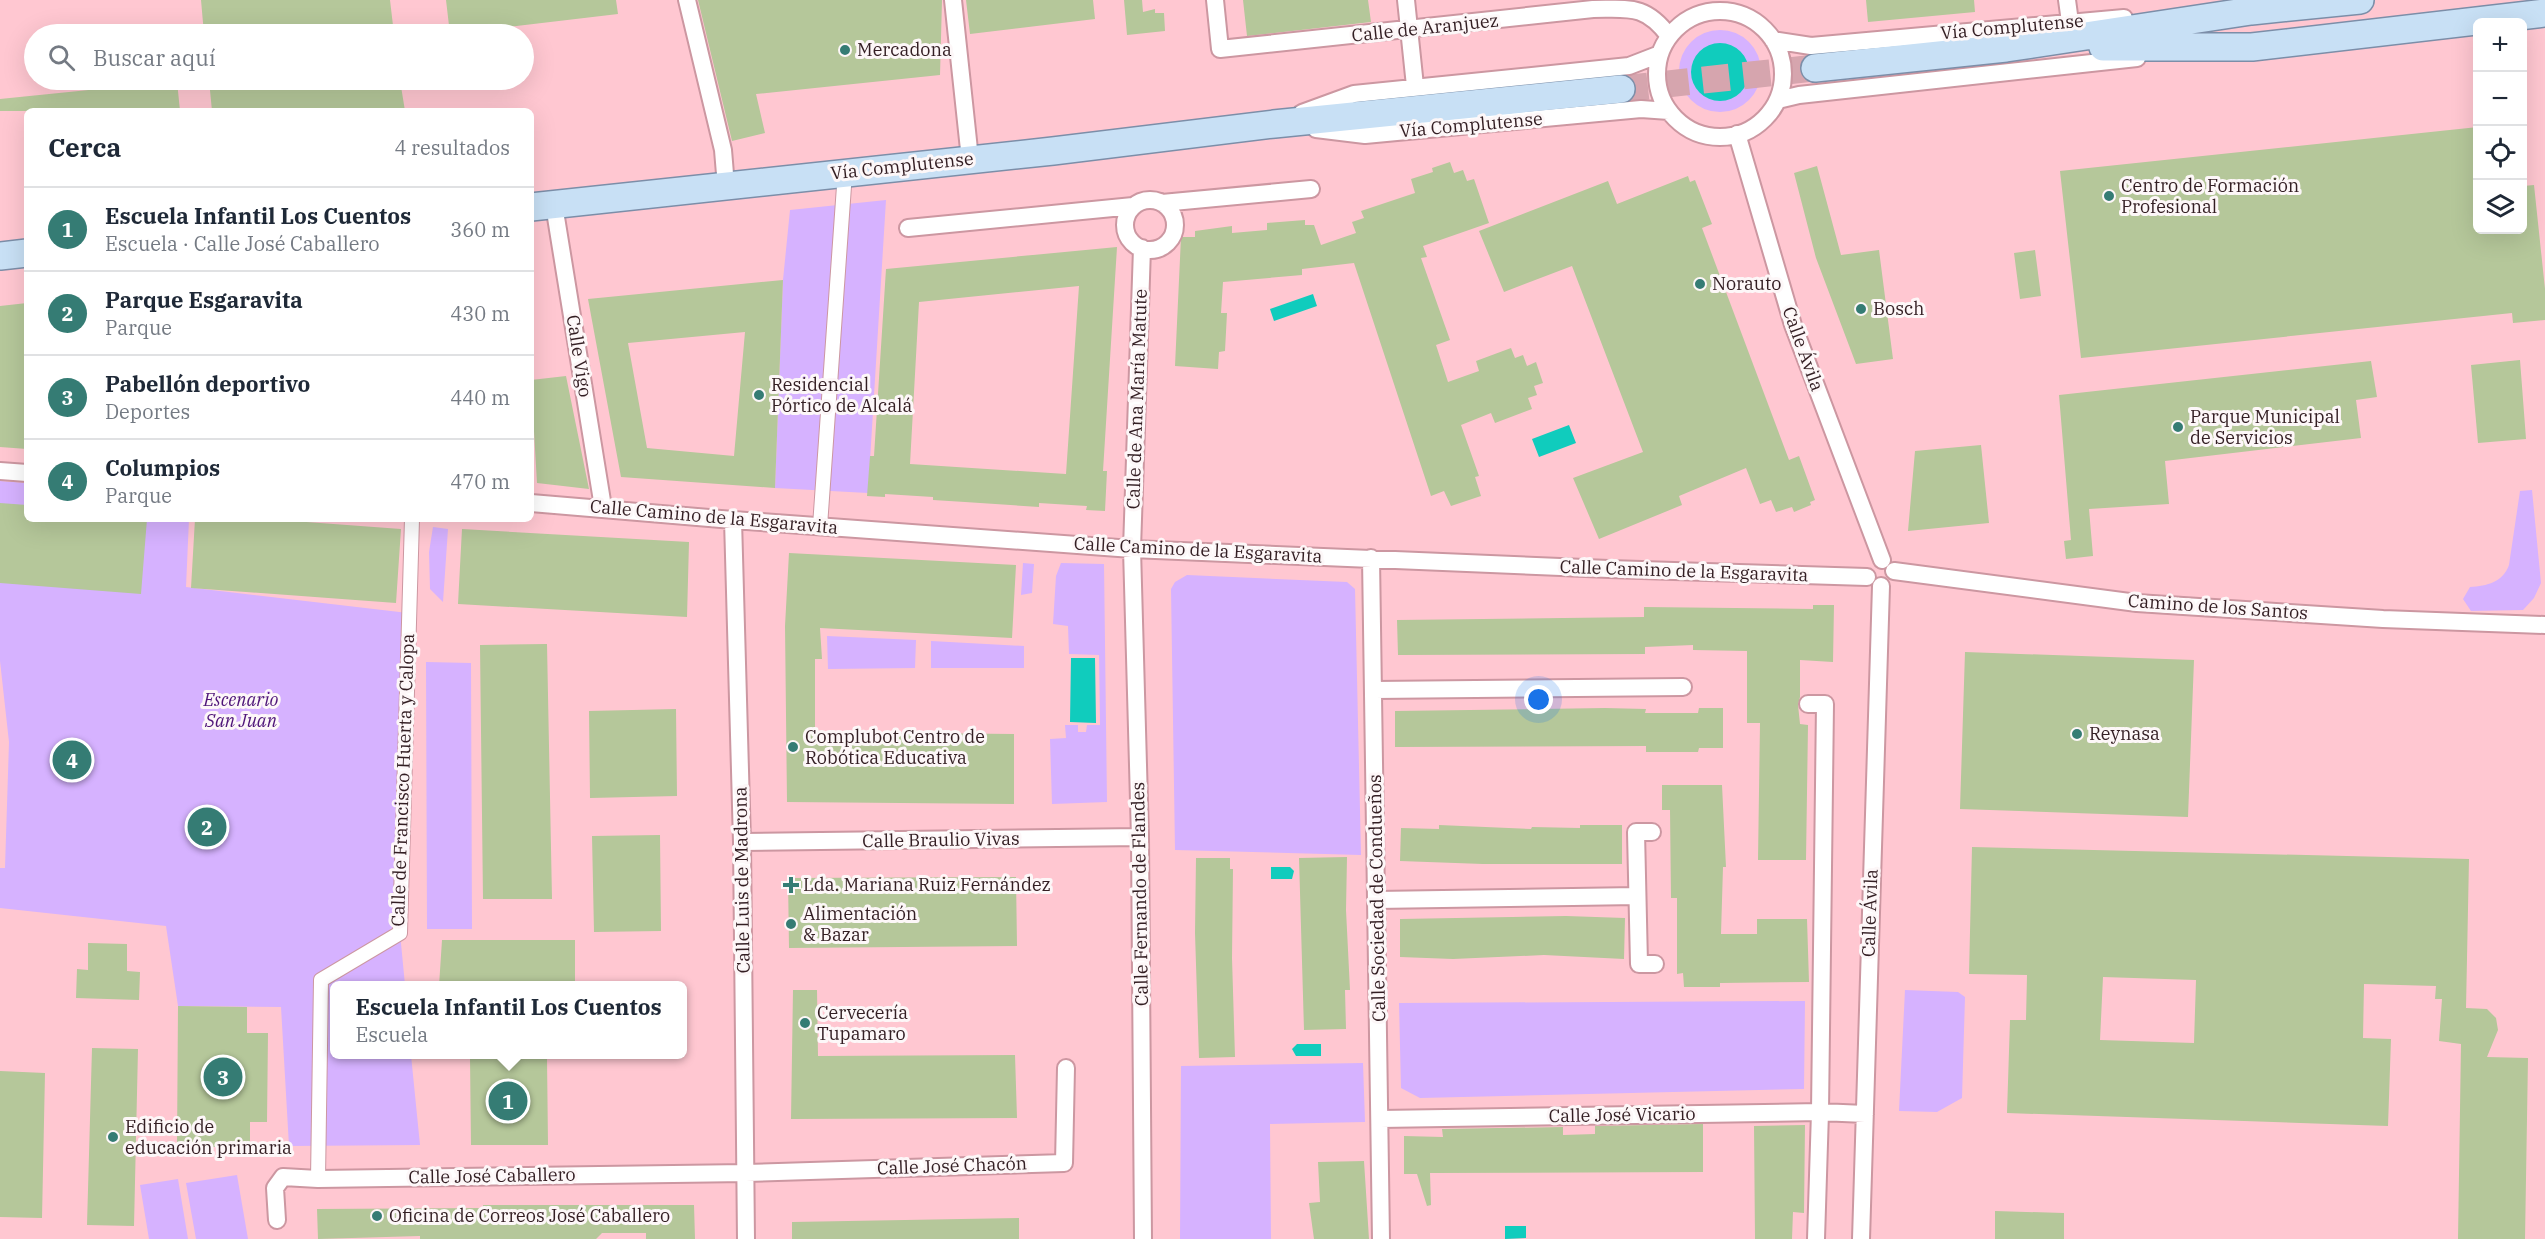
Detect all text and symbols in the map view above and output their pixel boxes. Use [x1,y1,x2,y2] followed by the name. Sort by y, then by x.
[1350,8,1500,47] street label: Calle de Aranjuez
[1939,9,2084,44] street label: Vía Complutense
[2473,18,2527,234] map controls
[2473,18,2527,72] button: +
[24,24,534,90] search box
[857,38,952,61] place label: Mercadona
[45,41,78,74] icon: search
[93,43,216,72] text: Buscar aquí
[838,43,852,57] marker: Mercadona
[2473,72,2527,126] button: −
[1398,107,1543,142] street label: Vía Complutense
[2473,126,2527,180] button: locate
[48,130,121,164] text: Cerca
[394,134,510,161] text: 4 resultados
[829,147,975,184] street label: Vía Complutense
[2121,174,2299,218] place label: Centro de Formación Profesional
[2473,180,2527,234] button: layers
[2102,189,2116,203] marker: Centro de Formación Profesional
[105,201,411,230] text: Escuela Infantil Los Cuentos
[62,216,74,243] text: 1
[450,216,510,243] text: 360 m
[105,230,380,257] text: Escuela · Calle José Caballero
[1712,272,1781,295] place label: Norauto
[1693,277,1707,291] marker: Norauto
[105,285,303,314] text: Parque Esgaravita
[1121,288,1152,510] street label: Calle de Ana María Matute
[1873,297,1925,320] place label: Bosch
[62,300,74,327] text: 2
[450,300,510,327] text: 430 m
[1854,302,1868,316] marker: Bosch
[1778,303,1829,394] street label: Calle Ávila
[562,313,597,399] street label: Calle Vigo
[105,314,172,341] text: Parque
[105,369,310,398] text: Pabellón deportivo
[771,373,912,417] place label: Residencial Pórtico de Alcalá
[62,384,74,411] text: 3
[450,384,510,411] text: 440 m
[752,388,766,402] marker: Residencial Pórtico de Alcalá
[105,398,190,425] text: Deportes
[2190,405,2340,449] place label: Parque Municipal de Servicios
[2171,420,2185,434] marker: Parque Municipal de Servicios
[105,453,220,482] text: Columpios
[62,468,74,495] text: 4
[450,468,510,495] text: 470 m
[105,482,172,509] text: Parque
[589,494,839,539] street label: Calle Camino de la Esgaravita
[1073,532,1323,568] street label: Calle Camino de la Esgaravita
[1559,555,1809,586] street label: Calle Camino de la Esgaravita
[2127,589,2309,624] street label: Camino de los Santos
[386,633,419,927] street label: Calle de Francisco Huerta y Calopa
[1524,685,1553,714] your location
[202,688,279,732] park label: Escenario San Juan
[2089,722,2160,745] place label: Reynasa
[805,725,985,769] place label: Complubot Centro de Robótica Educativa
[2070,727,2084,741] marker: Reynasa
[52,738,92,783] pin: 4
[786,740,800,754] marker: Complubot Centro de Robótica Educativa
[1363,774,1390,1022] street label: Calle Sociedad de Condueños
[1126,782,1153,1006] street label: Calle Fernando de Flandes
[728,786,755,974] street label: Calle Luis de Madrona
[188,804,226,850] pin: 2
[862,827,1020,852] street label: Calle Braulio Vivas
[1856,868,1883,958] street label: Calle Ávila
[803,873,1051,896] place label: Lda. Mariana Ruiz Fernández
[784,878,798,892] marker: Lda. Mariana Ruiz Fernández
[803,902,917,946] place label: Alimentación & Bazar
[784,917,798,931] marker: Alimentación & Bazar
[330,981,687,1059] popup
[355,992,662,1021] text: Escuela Infantil Los Cuentos
[817,1001,908,1045] place label: Cervecería Tupamaro
[798,1016,812,1030] marker: Cervecería Tupamaro
[355,1021,428,1048] text: Escuela
[204,1054,242,1100] pin: 3
[488,1078,528,1124] pin: 1
[1548,1102,1696,1127] street label: Calle José Vicario
[125,1115,292,1159] place label: Edificio de educación primaria
[106,1130,120,1144] marker: Edificio de educación primaria
[876,1151,1027,1180] street label: Calle José Chacón
[408,1163,576,1188] street label: Calle José Caballero
[389,1204,670,1227] place label: Oficina de Correos José Caballero
[370,1209,384,1223] marker: Oficina de Correos José Caballero

